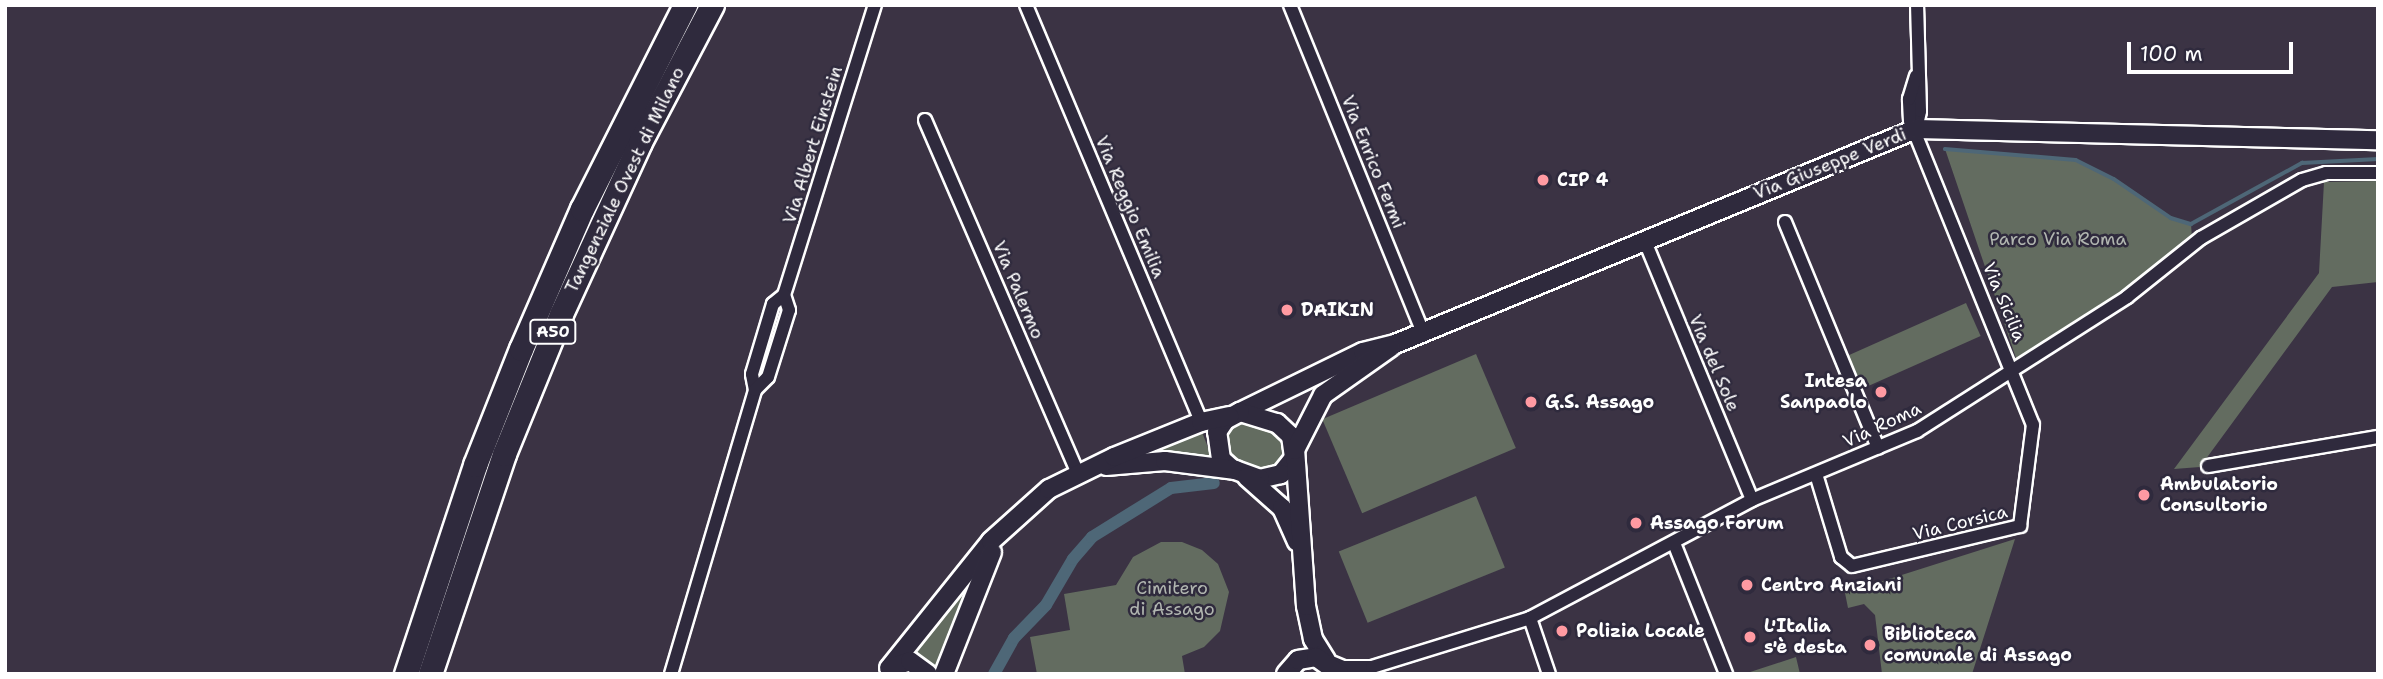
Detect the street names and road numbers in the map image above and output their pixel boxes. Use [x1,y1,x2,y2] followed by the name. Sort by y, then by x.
[561,63,689,297] street label: Tangenziale Ovest di Milano
[779,64,847,226] street label: Via Albert Einstein
[1336,92,1410,232] street label: Via Enrico Fermi
[1750,123,1910,205] street label: Via Giuseppe Verdi
[1090,133,1170,281] street label: Via Reggio Emilia
[988,238,1048,342] street label: Via Palermo
[1978,259,2030,345] street label: Via Sicilia
[1684,311,1744,415] street label: Via del Sole
[528,320,578,344] road number: A50
[1839,398,1925,452] street label: Via Roma
[1910,501,2010,545] street label: Via Corsica

